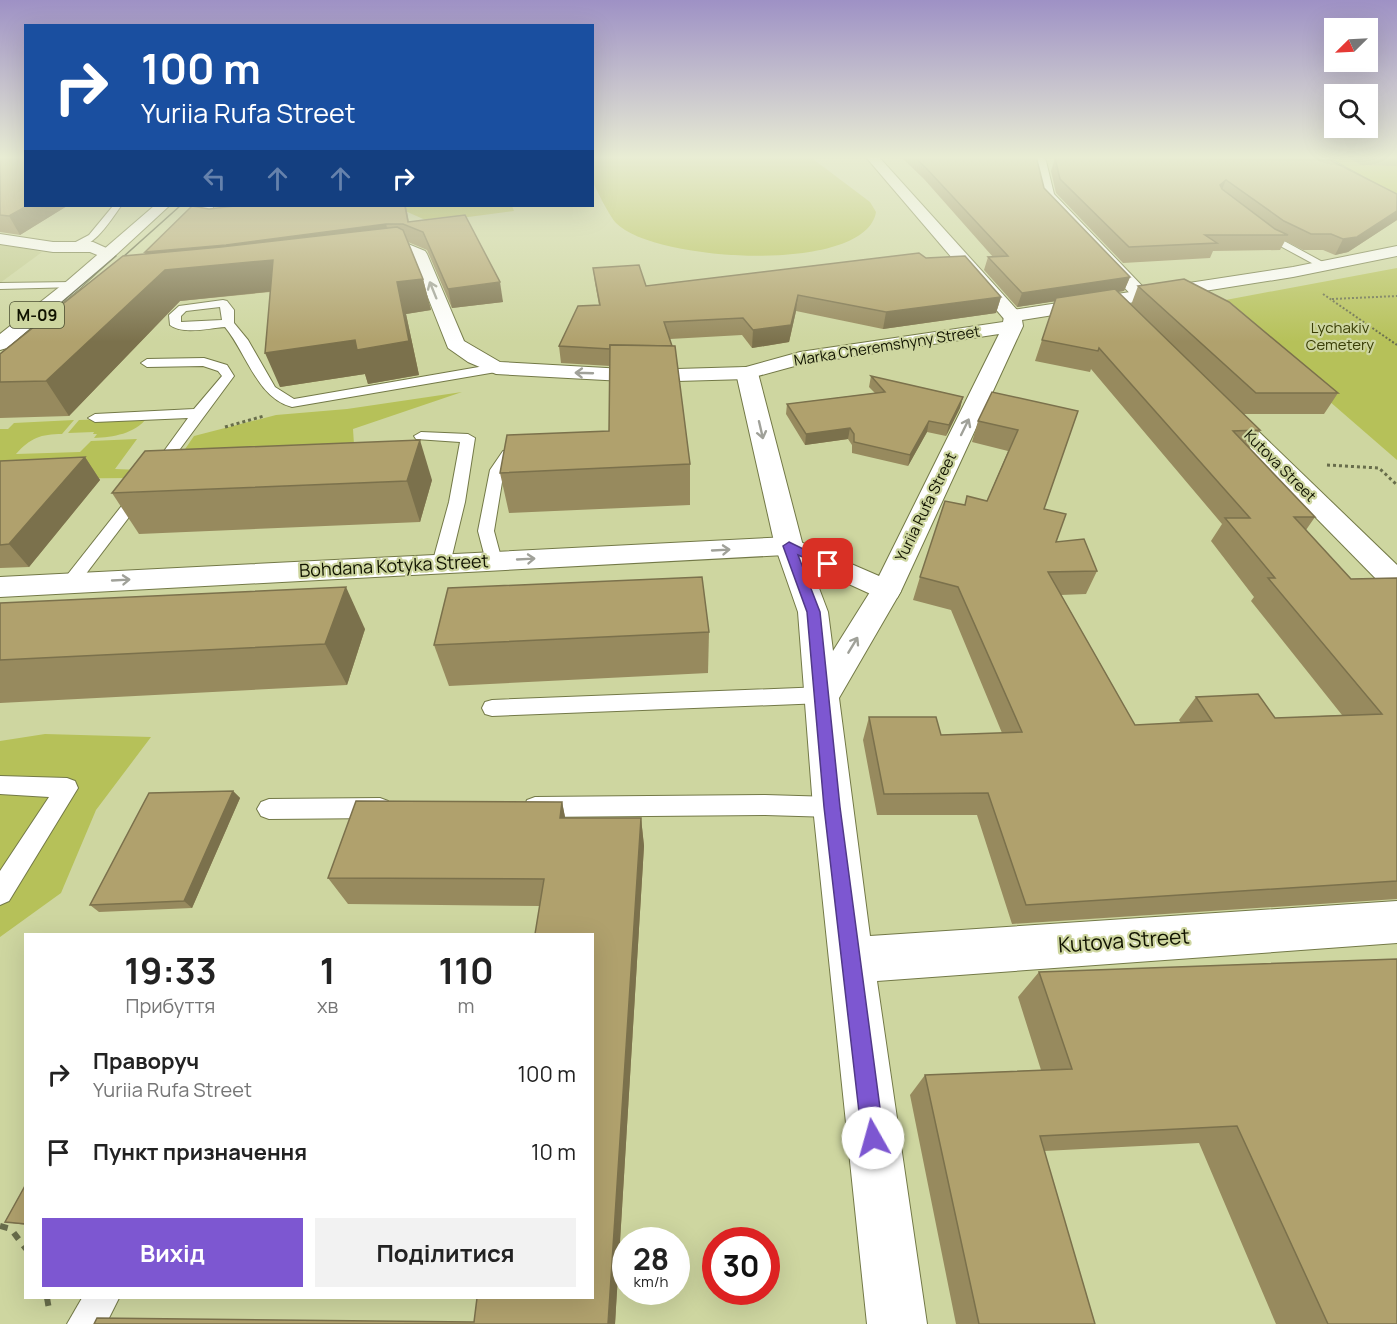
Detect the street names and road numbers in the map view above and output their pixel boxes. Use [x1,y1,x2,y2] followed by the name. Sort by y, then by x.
[10,302,64,328] road number: М-09
[792,320,982,371] street label: Marka Cheremshyny Street
[1240,425,1321,506] street label: Kutova Street
[890,449,961,565] street label: Yuriia Rufa Street
[299,548,489,582] street label: Bohdana Kotyka Street
[1057,921,1191,959] street label: Kutova Street

